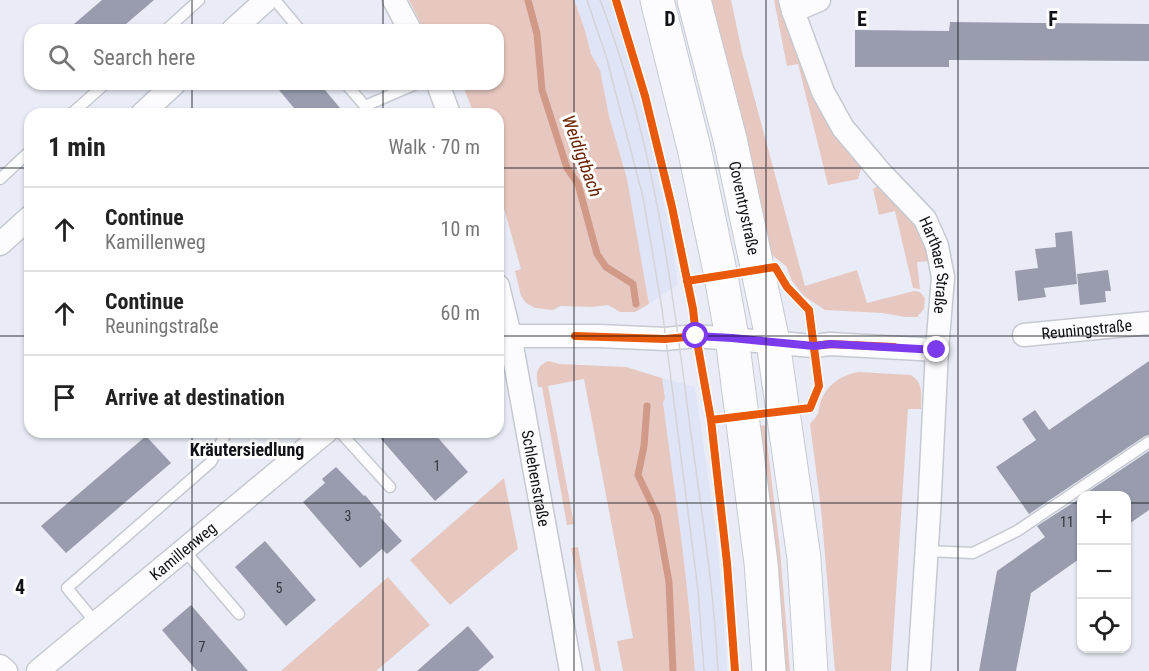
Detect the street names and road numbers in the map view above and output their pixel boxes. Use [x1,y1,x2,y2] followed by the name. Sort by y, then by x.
[725,159,763,257] street label: Coventrystraße
[915,213,953,314] street label: Harthaer Straße
[1041,316,1133,343] street label: Reuningstraße
[517,429,554,528] street label: Schlehenstraße
[146,518,220,584] street label: Kamillenweg

